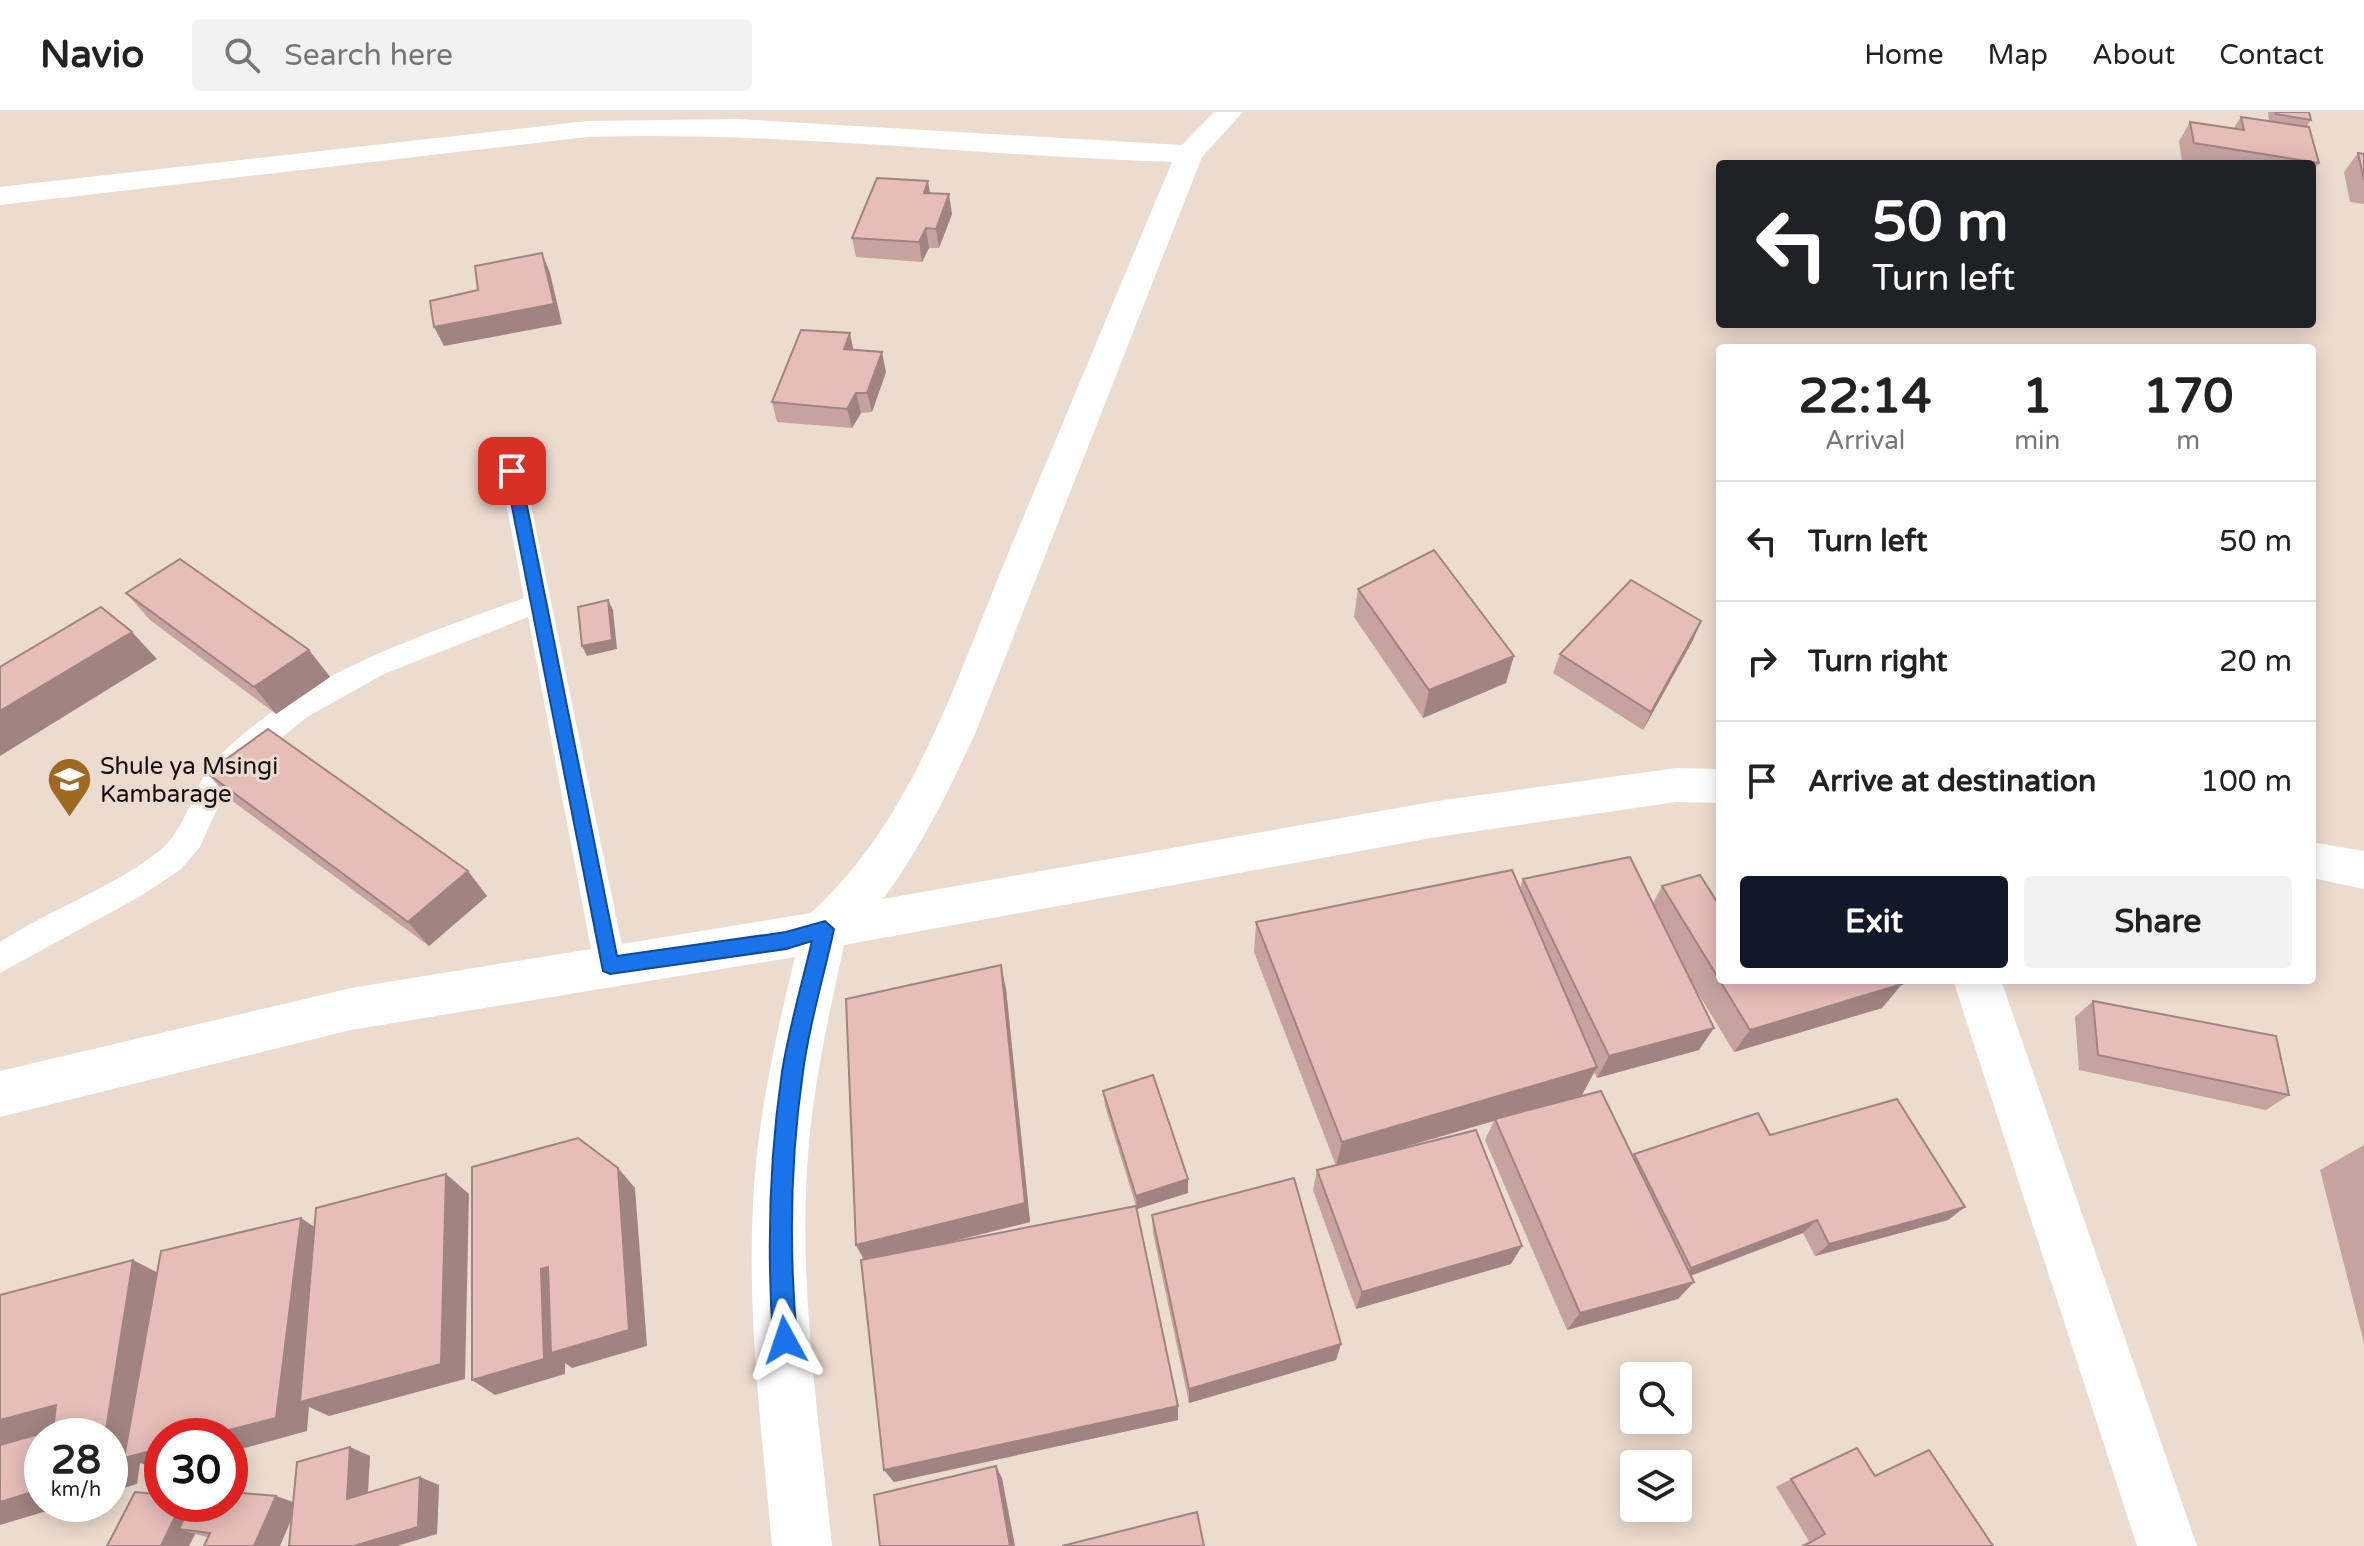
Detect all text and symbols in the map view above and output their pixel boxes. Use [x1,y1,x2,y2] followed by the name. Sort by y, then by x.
[192,19,752,91] search box
[40,32,144,78] text: Navio
[220,33,264,77] icon: search
[284,37,453,74] text: Search here
[1864,38,1944,72] text: Home
[1988,38,2048,72] text: Map
[2092,38,2175,72] text: About
[2219,38,2324,72] text: Contact
[1872,189,2008,256] text: 50 m
[1740,192,1844,296] icon: left
[1872,257,2015,300] text: Turn left
[1799,368,1932,426] text: 22:14
[2022,368,2052,426] text: 1
[2143,368,2233,426] text: 170
[1825,425,1905,456] text: Arrival
[2014,425,2060,456] text: min
[2176,425,2200,456] text: m
[478,437,546,505] pin
[490,449,534,493] icon: arrive
[1740,519,1784,563] icon: left
[1808,523,1927,560] text: Turn left
[2219,523,2292,560] text: 50 m
[1740,639,1784,683] icon: right
[1808,643,1948,680] text: Turn right
[2219,643,2292,680] text: 20 m
[100,752,278,809] place label: Shule ya Msingi Kambarage
[45,756,93,819] school or university icon: Shule ya Msingi Kambarage
[1740,759,1784,803] icon: arrive
[1808,763,2096,800] text: Arrive at destination
[2200,763,2292,800] text: 100 m
[1740,876,2008,968] button: Exit
[2024,876,2292,968] button: Share
[743,1298,827,1382] position arrow
[1620,1362,1692,1522] map controls
[1620,1362,1692,1434] button: search
[144,1418,248,1522] speed limit sign: 30
[51,1436,101,1484] text: 28
[1620,1450,1692,1522] button: layers
[51,1478,101,1502] text: km/h

